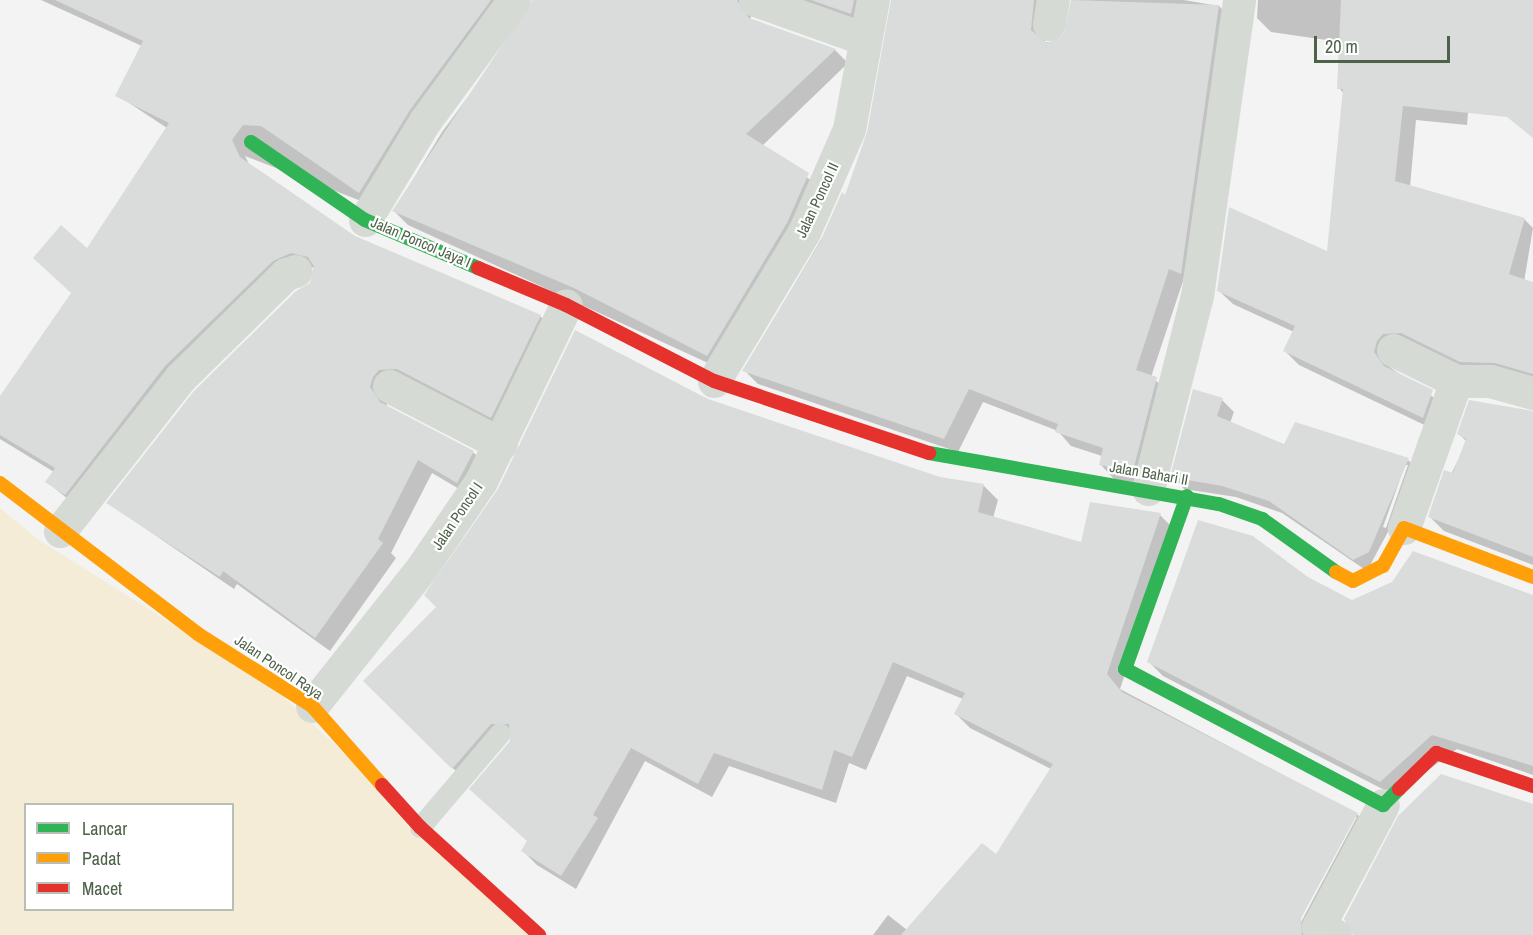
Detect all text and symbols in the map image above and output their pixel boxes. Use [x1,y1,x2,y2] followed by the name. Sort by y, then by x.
[1317,24,1454,62] scale bar
[1325,34,1358,59] text: 20 m
[792,160,842,240] street label: Jalan Poncol II
[368,213,474,271] street label: Jalan Poncol Jaya I
[1108,457,1190,489] street label: Jalan Bahari II
[428,479,486,553] street label: Jalan Poncol I
[231,631,327,703] street label: Jalan Poncol Raya
[24,803,234,911] legend
[82,816,127,841] text: Lancar
[82,846,121,871] text: Padat
[82,876,122,901] text: Macet

